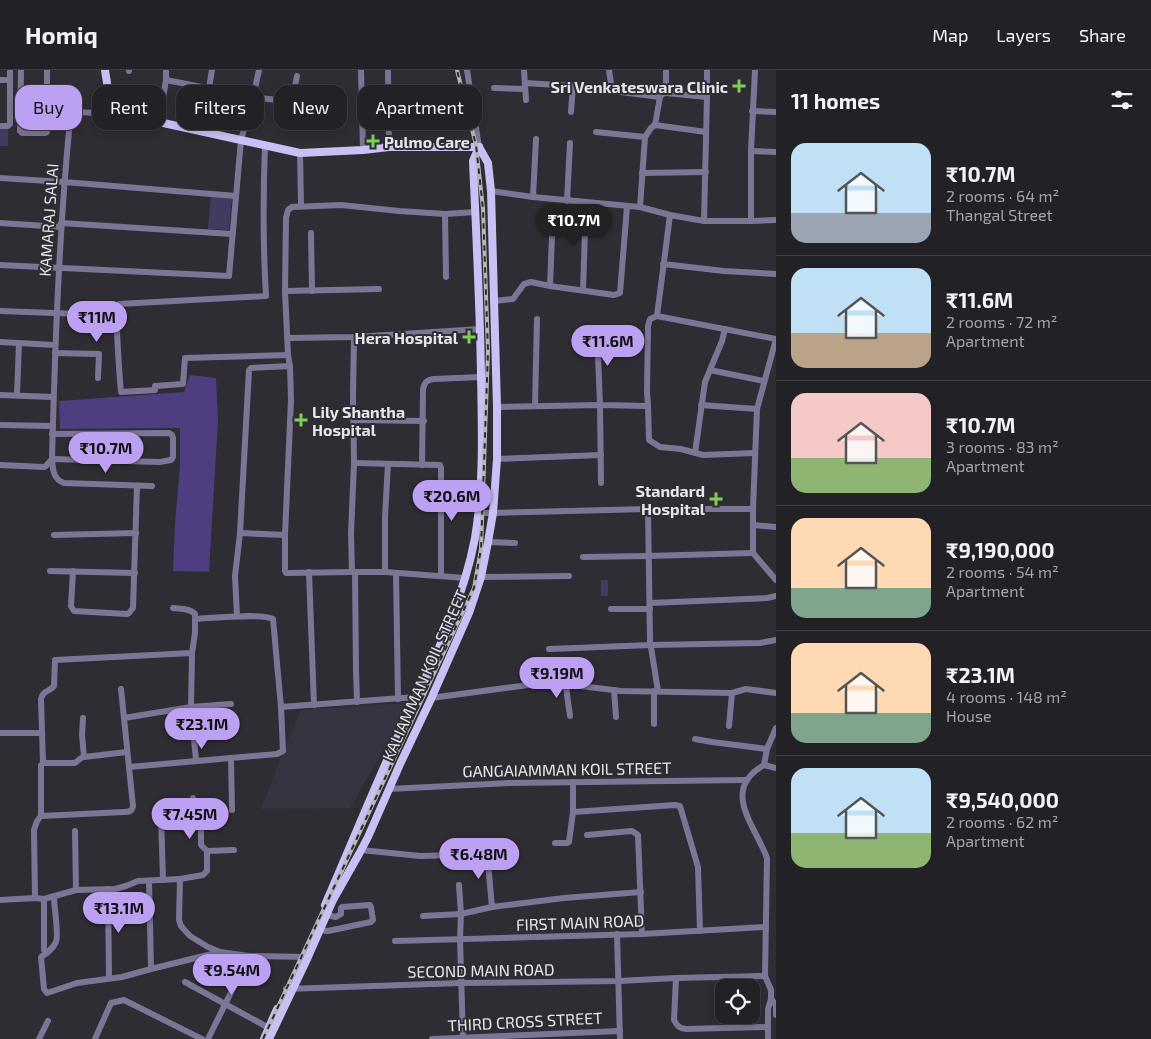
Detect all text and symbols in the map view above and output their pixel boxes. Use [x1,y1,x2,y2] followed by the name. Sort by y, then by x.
[25,20,98,49] text: Homiq
[932,24,968,46] text: Map
[996,24,1051,46] text: Layers
[1079,24,1126,46] text: Share
[551,77,728,96] place label: Sri Venkateswara Clinic
[732,79,746,93] marker: Sri Venkateswara Clinic
[15,85,82,130] chip: Buy
[92,85,166,130] chip: Rent
[176,85,264,130] chip: Filters
[274,85,347,130] chip: New
[357,85,482,130] chip: Apartment
[1108,86,1136,114] icon: filters
[791,88,880,113] text: 11 homes
[384,132,470,151] place label: Pulmo Care
[366,134,380,148] marker: Pulmo Care
[946,161,1015,186] text: ₹10.7M
[35,163,61,277] street label: KAMARAJ SALAI
[831,163,891,223] icon: home
[946,186,1059,205] text: 2 rooms · 64 m²
[533,204,615,246] pin: ₹10.7M
[946,205,1053,224] text: Thangal Street
[548,210,600,229] text: ₹10.7M
[946,287,1013,312] text: ₹11.6M
[831,288,891,348] icon: home
[67,300,127,343] pin: ₹11M
[78,307,116,326] text: ₹11M
[946,312,1057,331] text: 2 rooms · 72 m²
[567,324,649,367] pin: ₹11.6M
[355,328,459,347] place label: Hera Hospital
[462,330,476,344] marker: Hera Hospital
[582,331,634,350] text: ₹11.6M
[946,331,1025,350] text: Apartment
[312,402,405,439] place label: Lily Shantha Hospital
[946,412,1015,437] text: ₹10.7M
[294,413,308,427] marker: Lily Shantha Hospital
[831,413,891,473] icon: home
[65,432,147,474] pin: ₹10.7M
[946,437,1059,456] text: 3 rooms · 83 m²
[80,438,132,457] text: ₹10.7M
[946,456,1025,475] text: Apartment
[411,480,493,522] pin: ₹20.6M
[635,481,706,518] place label: Standard Hospital
[424,486,480,505] text: ₹20.6M
[709,492,723,506] marker: Standard Hospital
[946,537,1055,562] text: ₹9,190,000
[831,538,891,598] icon: home
[946,562,1059,581] text: 2 rooms · 54 m²
[946,581,1025,600] text: Apartment
[378,586,470,764] street label: KALIAMMAN KOIL STREET
[516,656,598,699] pin: ₹9.19M
[946,662,1015,687] text: ₹23.1M
[530,663,584,682] text: ₹9.19M
[831,663,891,723] icon: home
[946,687,1067,706] text: 4 rooms · 148 m²
[946,706,992,725] text: House
[161,708,243,750] pin: ₹23.1M
[176,714,228,733] text: ₹23.1M
[462,758,672,780] street label: GANGAIAMMAN KOIL STREET
[946,787,1059,812] text: ₹9,540,000
[831,788,891,848] icon: home
[149,798,231,840] pin: ₹7.45M
[163,804,217,823] text: ₹7.45M
[946,812,1058,831] text: 2 rooms · 62 m²
[946,831,1025,850] text: Apartment
[438,838,520,880] pin: ₹6.48M
[450,844,508,863] text: ₹6.48M
[78,892,160,934] pin: ₹13.1M
[94,898,144,917] text: ₹13.1M
[516,910,644,934] street label: FIRST MAIN ROAD
[191,954,273,996] pin: ₹9.54M
[407,959,555,981] street label: SECOND MAIN ROAD
[204,960,260,979] text: ₹9.54M
[715,979,760,1024] map controls
[715,979,760,1024] button: locate
[447,1007,603,1035] street label: THIRD CROSS STREET

